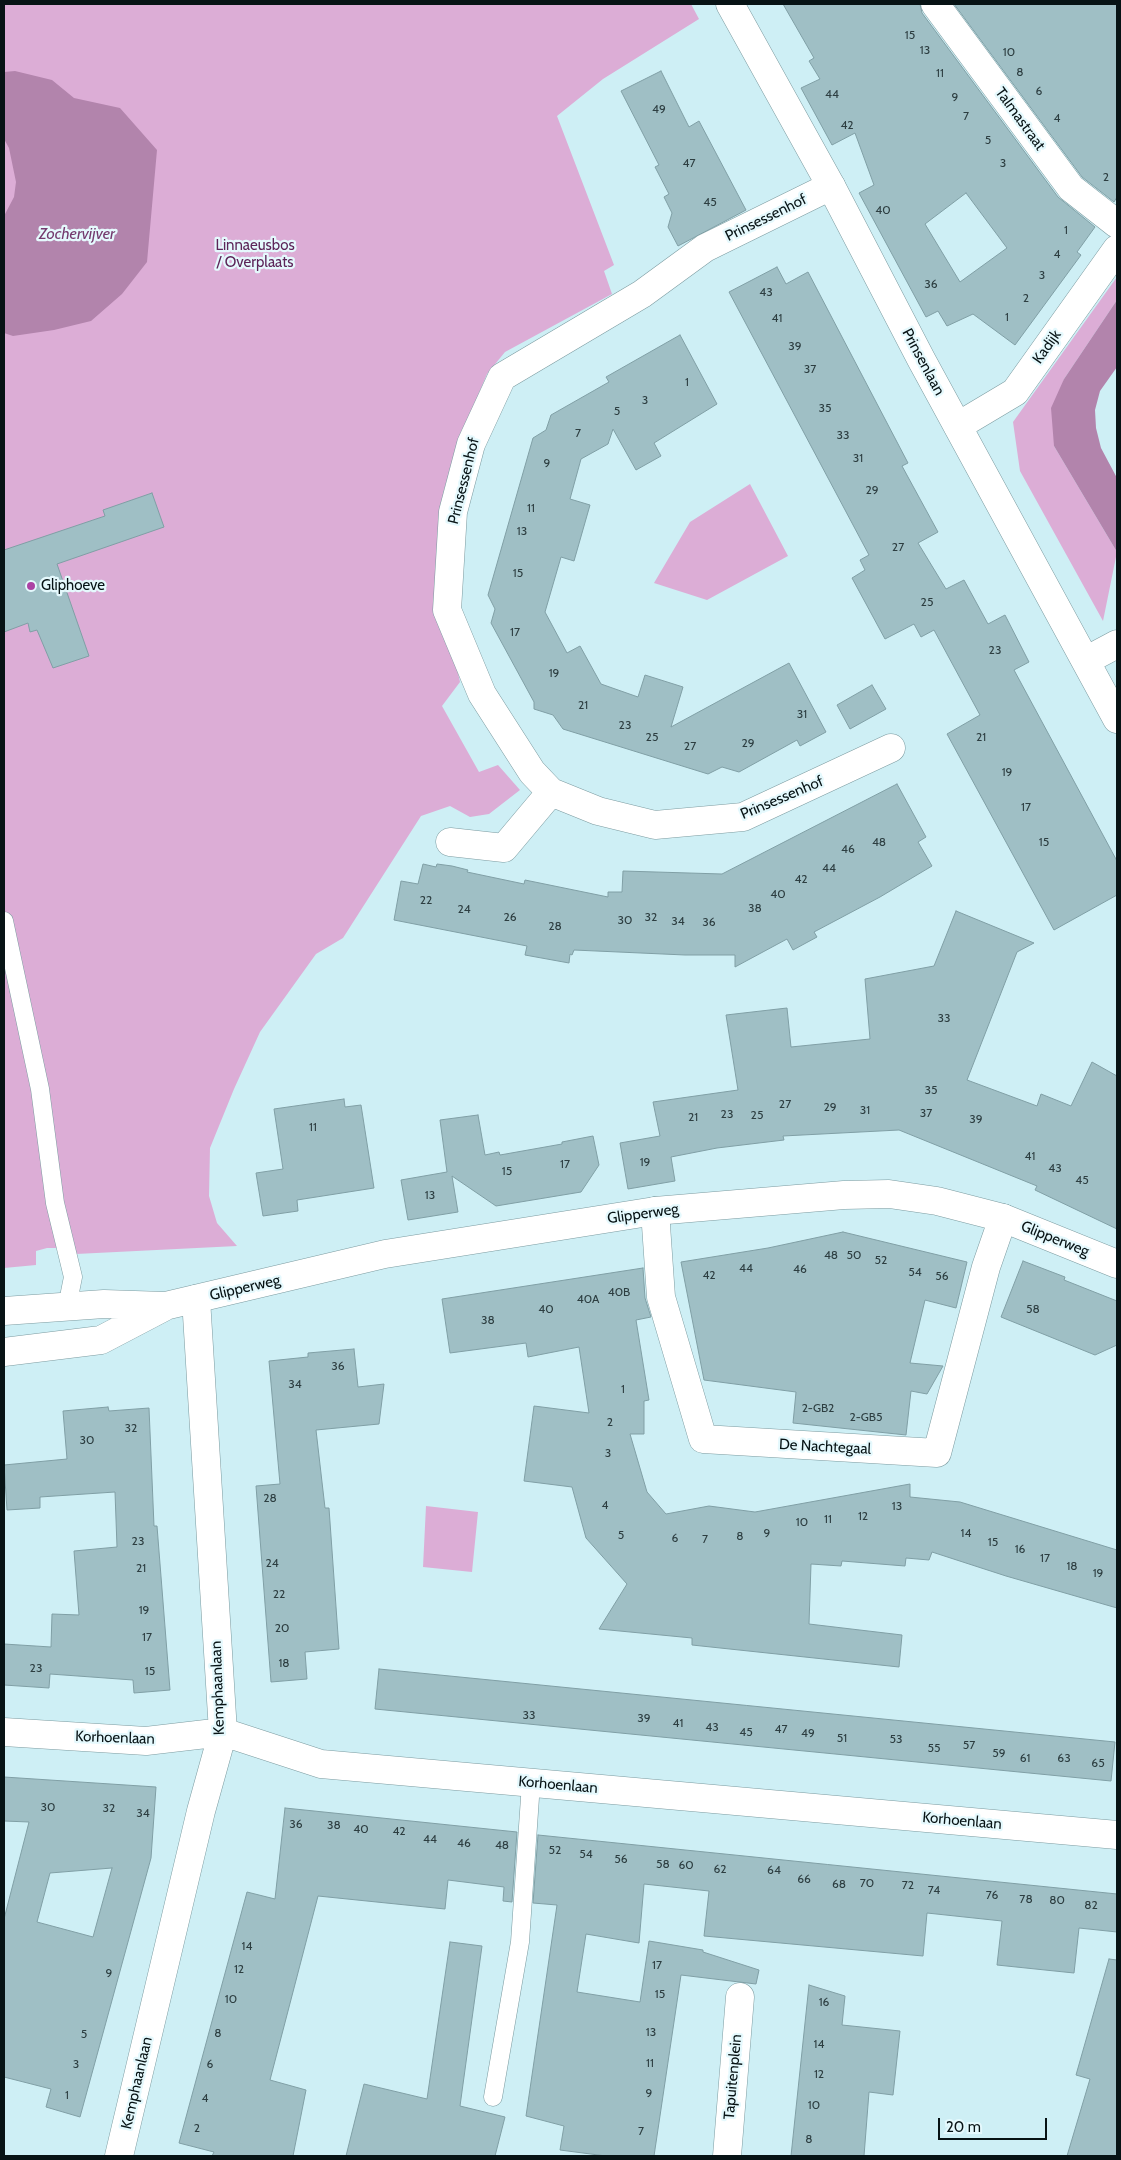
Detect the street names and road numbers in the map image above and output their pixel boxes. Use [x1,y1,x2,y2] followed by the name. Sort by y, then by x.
[991,84,1049,154] street label: Talmastraat
[722,191,810,245] street label: Prinsessenhof
[898,325,948,399] street label: Prinsenlaan
[1029,327,1065,367] street label: Kadijk
[445,436,483,526] street label: Prinsessenhof
[738,772,826,824] street label: Prinsessenhof
[606,1200,680,1228] street label: Glipperweg
[1018,1217,1092,1261] street label: Glipperweg
[208,1271,282,1305] street label: Glipperweg
[778,1436,872,1458] street label: De Nachtegaal
[207,1641,229,1735] street label: Kemphaanlaan
[75,1728,155,1748] street label: Korhoenlaan
[517,1773,599,1797] street label: Korhoenlaan
[921,1809,1003,1833] street label: Korhoenlaan
[720,2033,746,2121] street label: Tapuitenplein
[118,2035,156,2131] street label: Kemphaanlaan

